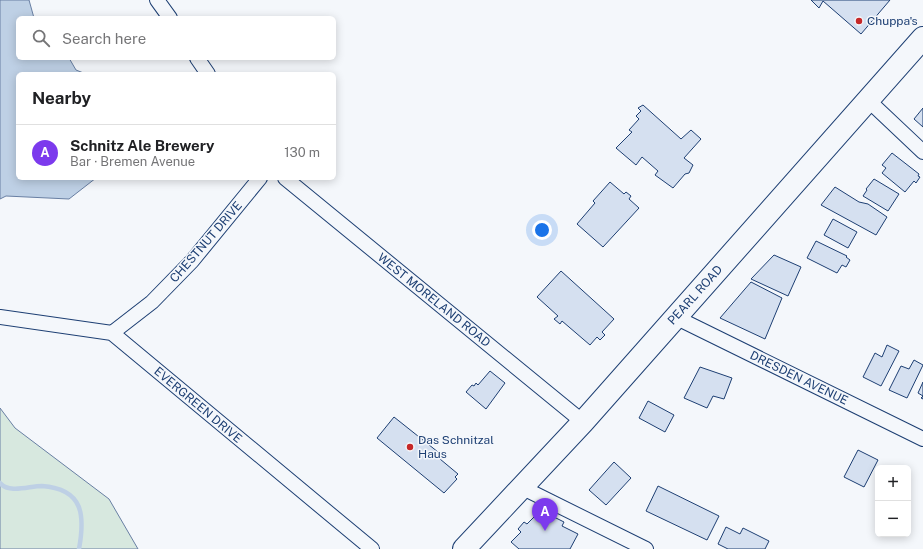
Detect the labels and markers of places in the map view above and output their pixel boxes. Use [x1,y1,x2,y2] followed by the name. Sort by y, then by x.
[867,14,918,28] place label: Chuppa's
[854,16,864,26] marker: Chuppa's
[418,433,494,461] place label: Das Schnitzal Haus
[405,442,415,452] marker: Das Schnitzal Haus
[532,498,558,531] pin: A

